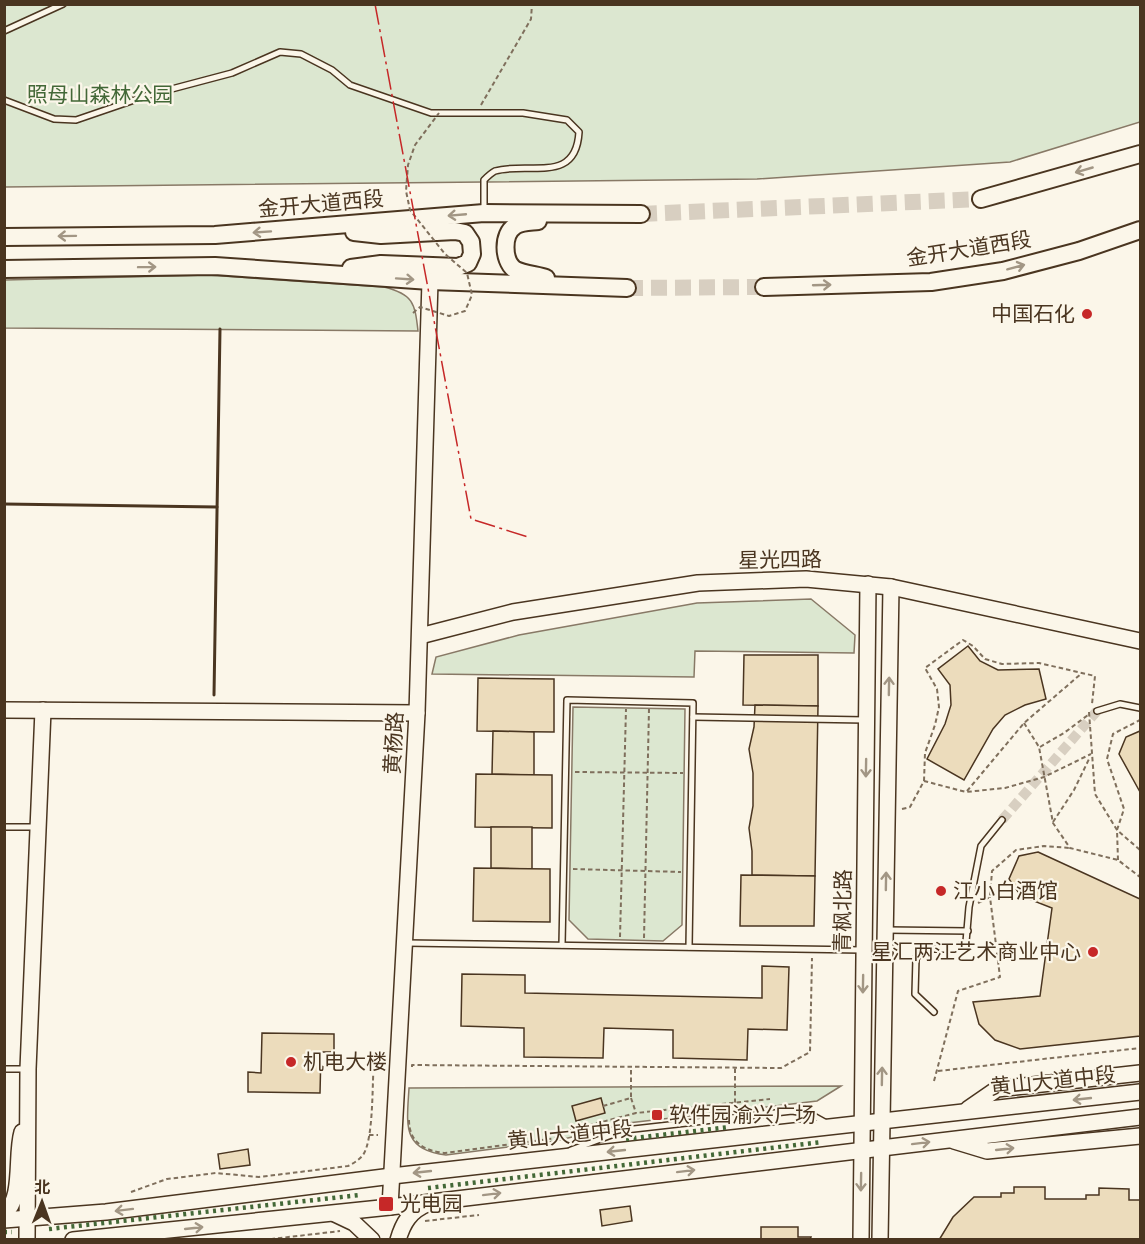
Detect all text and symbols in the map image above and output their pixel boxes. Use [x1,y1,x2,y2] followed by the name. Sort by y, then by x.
[27,80,174,110] park label: 照母山森林公园
[1075,164,1094,176] one-way arrow
[257,184,385,224] street label: 金开大道西段
[447,210,467,221] one-way arrow
[904,224,1034,274] street label: 金开大道西段
[253,226,273,237] one-way arrow
[58,230,78,242] one-way arrow
[136,261,156,273] one-way arrow
[1006,261,1025,273] one-way arrow
[394,274,414,285] one-way arrow
[812,280,832,291] one-way arrow
[991,299,1075,329] place label: 中国石化
[1080,307,1094,321] marker: 中国石化
[738,544,822,576] street label: 星光四路
[883,677,895,697] one-way arrow
[377,711,411,775] street label: 黄杨路
[860,757,872,777] one-way arrow
[827,869,859,953] street label: 青枫北路
[880,872,892,892] one-way arrow
[953,876,1058,906] place label: 江小白酒馆
[934,884,948,898] marker: 江小白酒馆
[871,937,1081,967] place label: 星汇两江艺术商业中心
[1086,945,1100,959] marker: 星汇两江艺术商业中心
[858,973,869,993] one-way arrow
[303,1047,387,1077] place label: 机电大楼
[284,1055,298,1069] marker: 机电大楼
[989,1059,1117,1103] street label: 黄山大道中段
[876,1067,888,1087] one-way arrow
[1073,1094,1093,1105] one-way arrow
[669,1100,816,1130] place label: 软件园渝兴广场
[650,1108,664,1122] marker: 软件园渝兴广场
[506,1113,634,1157] street label: 黄山大道中段
[911,1137,931,1148] one-way arrow
[994,1143,1014,1154] one-way arrow
[606,1146,626,1157] one-way arrow
[675,1165,695,1176] one-way arrow
[412,1167,432,1178] one-way arrow
[856,1171,867,1191] one-way arrow
[12,1172,72,1232] north arrow
[34,1177,50,1199] text: 北
[400,1189,463,1219] place label: 光电园
[482,1189,502,1200] one-way arrow
[377,1195,395,1213] marker: 光电园
[115,1204,135,1215] one-way arrow
[184,1222,204,1233] one-way arrow

